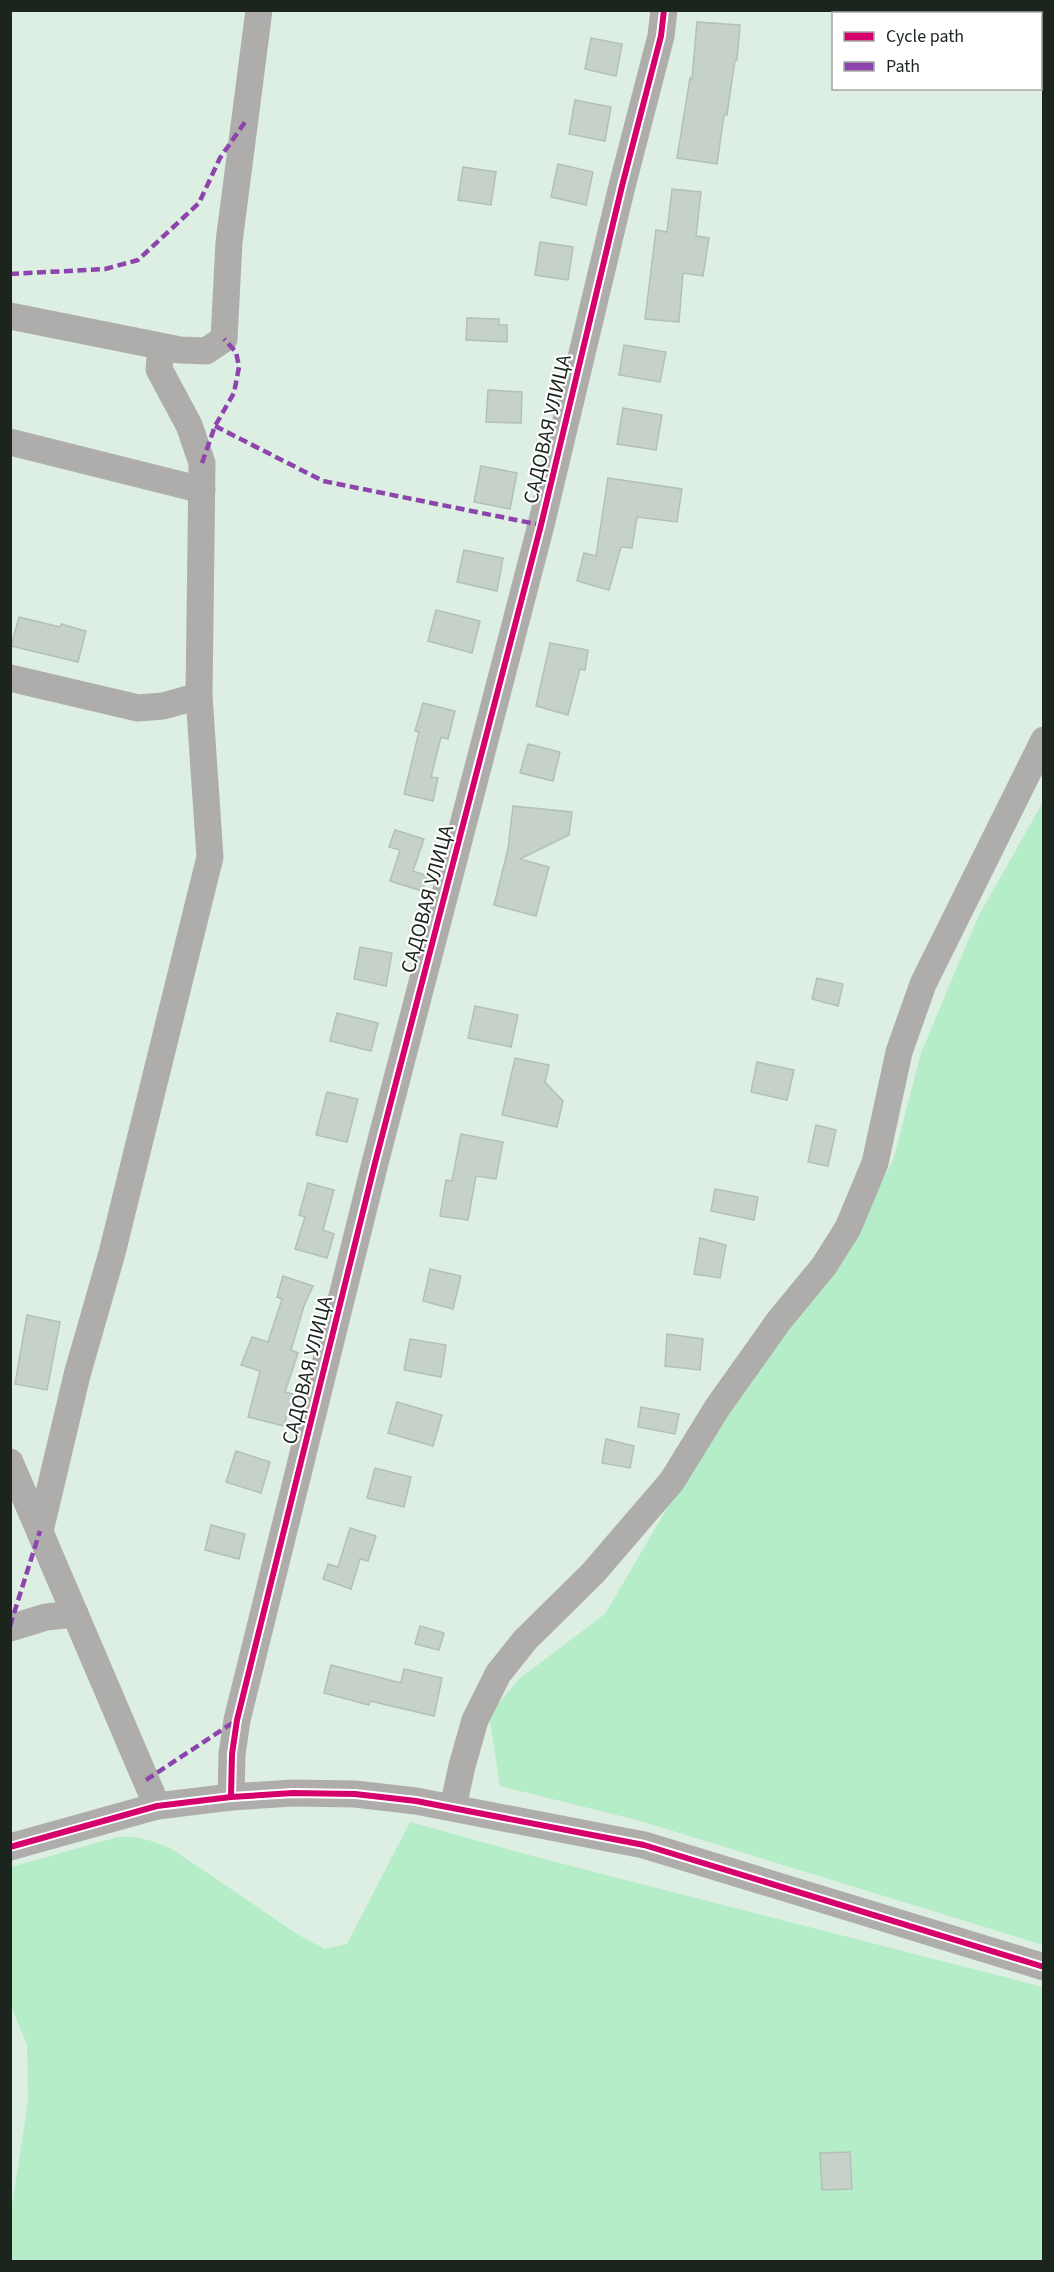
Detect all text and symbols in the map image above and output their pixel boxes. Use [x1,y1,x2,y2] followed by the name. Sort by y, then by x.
[832,12,1042,90] legend
[886,24,964,49] text: Cycle path
[886,54,920,79] text: Path
[515,351,579,507] street label: САДОВАЯ УЛИЦА
[393,821,461,976] street label: САДОВАЯ УЛИЦА
[274,1292,340,1448] street label: САДОВАЯ УЛИЦА

